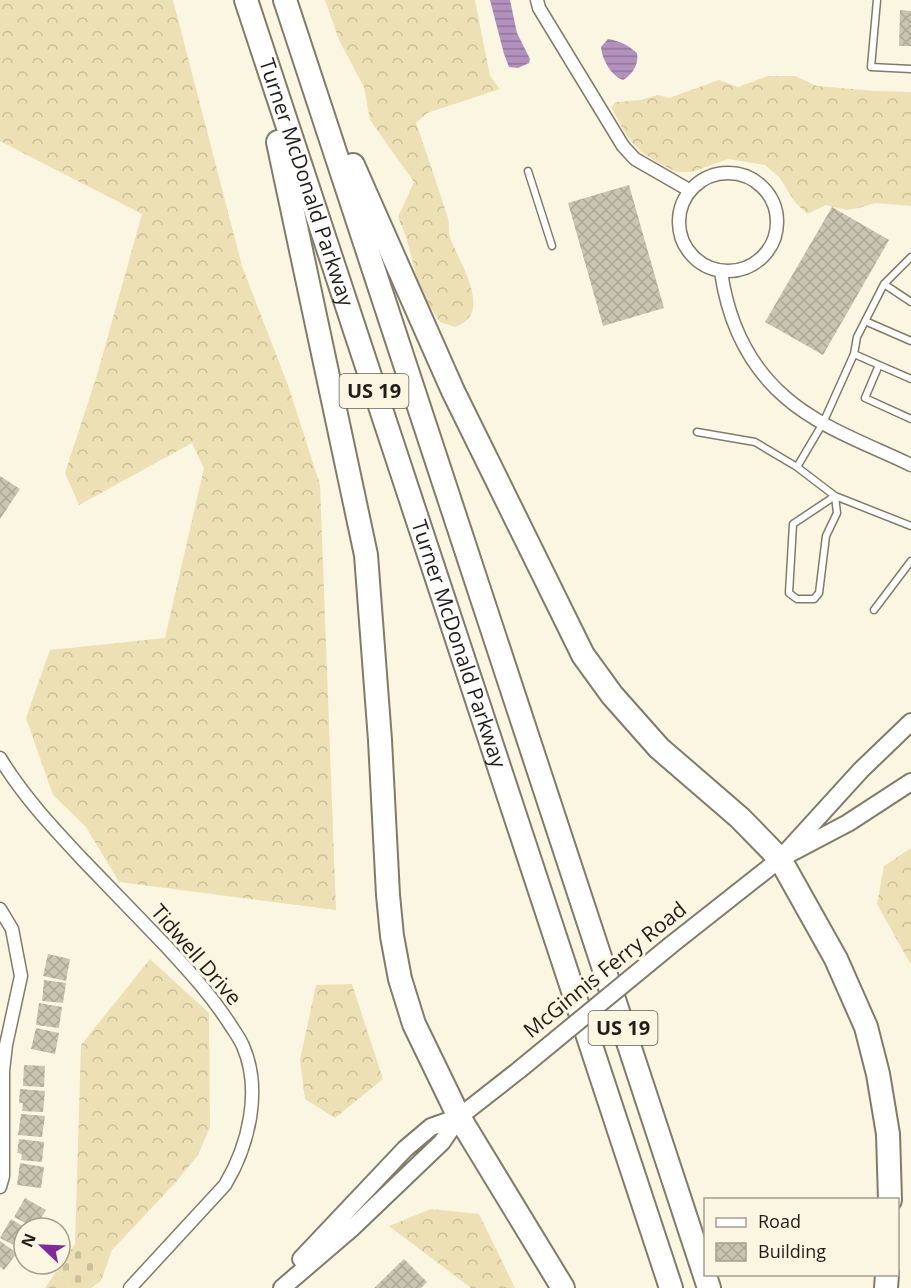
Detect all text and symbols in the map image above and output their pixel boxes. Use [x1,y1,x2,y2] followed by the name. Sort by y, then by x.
[253,55,361,310] street label: Turner McDonald Parkway
[340,374,409,408] road number: US 19
[405,516,513,771] street label: Turner McDonald Parkway
[517,895,692,1044] street label: McGinnis Ferry Road
[145,898,248,1011] street label: Tidwell Drive
[588,1011,658,1045] road number: US 19
[704,1198,899,1276] legend
[758,1209,801,1233] text: Road
[12,1216,72,1276] north arrow
[16,1230,41,1250] text: N
[758,1239,826,1263] text: Building

